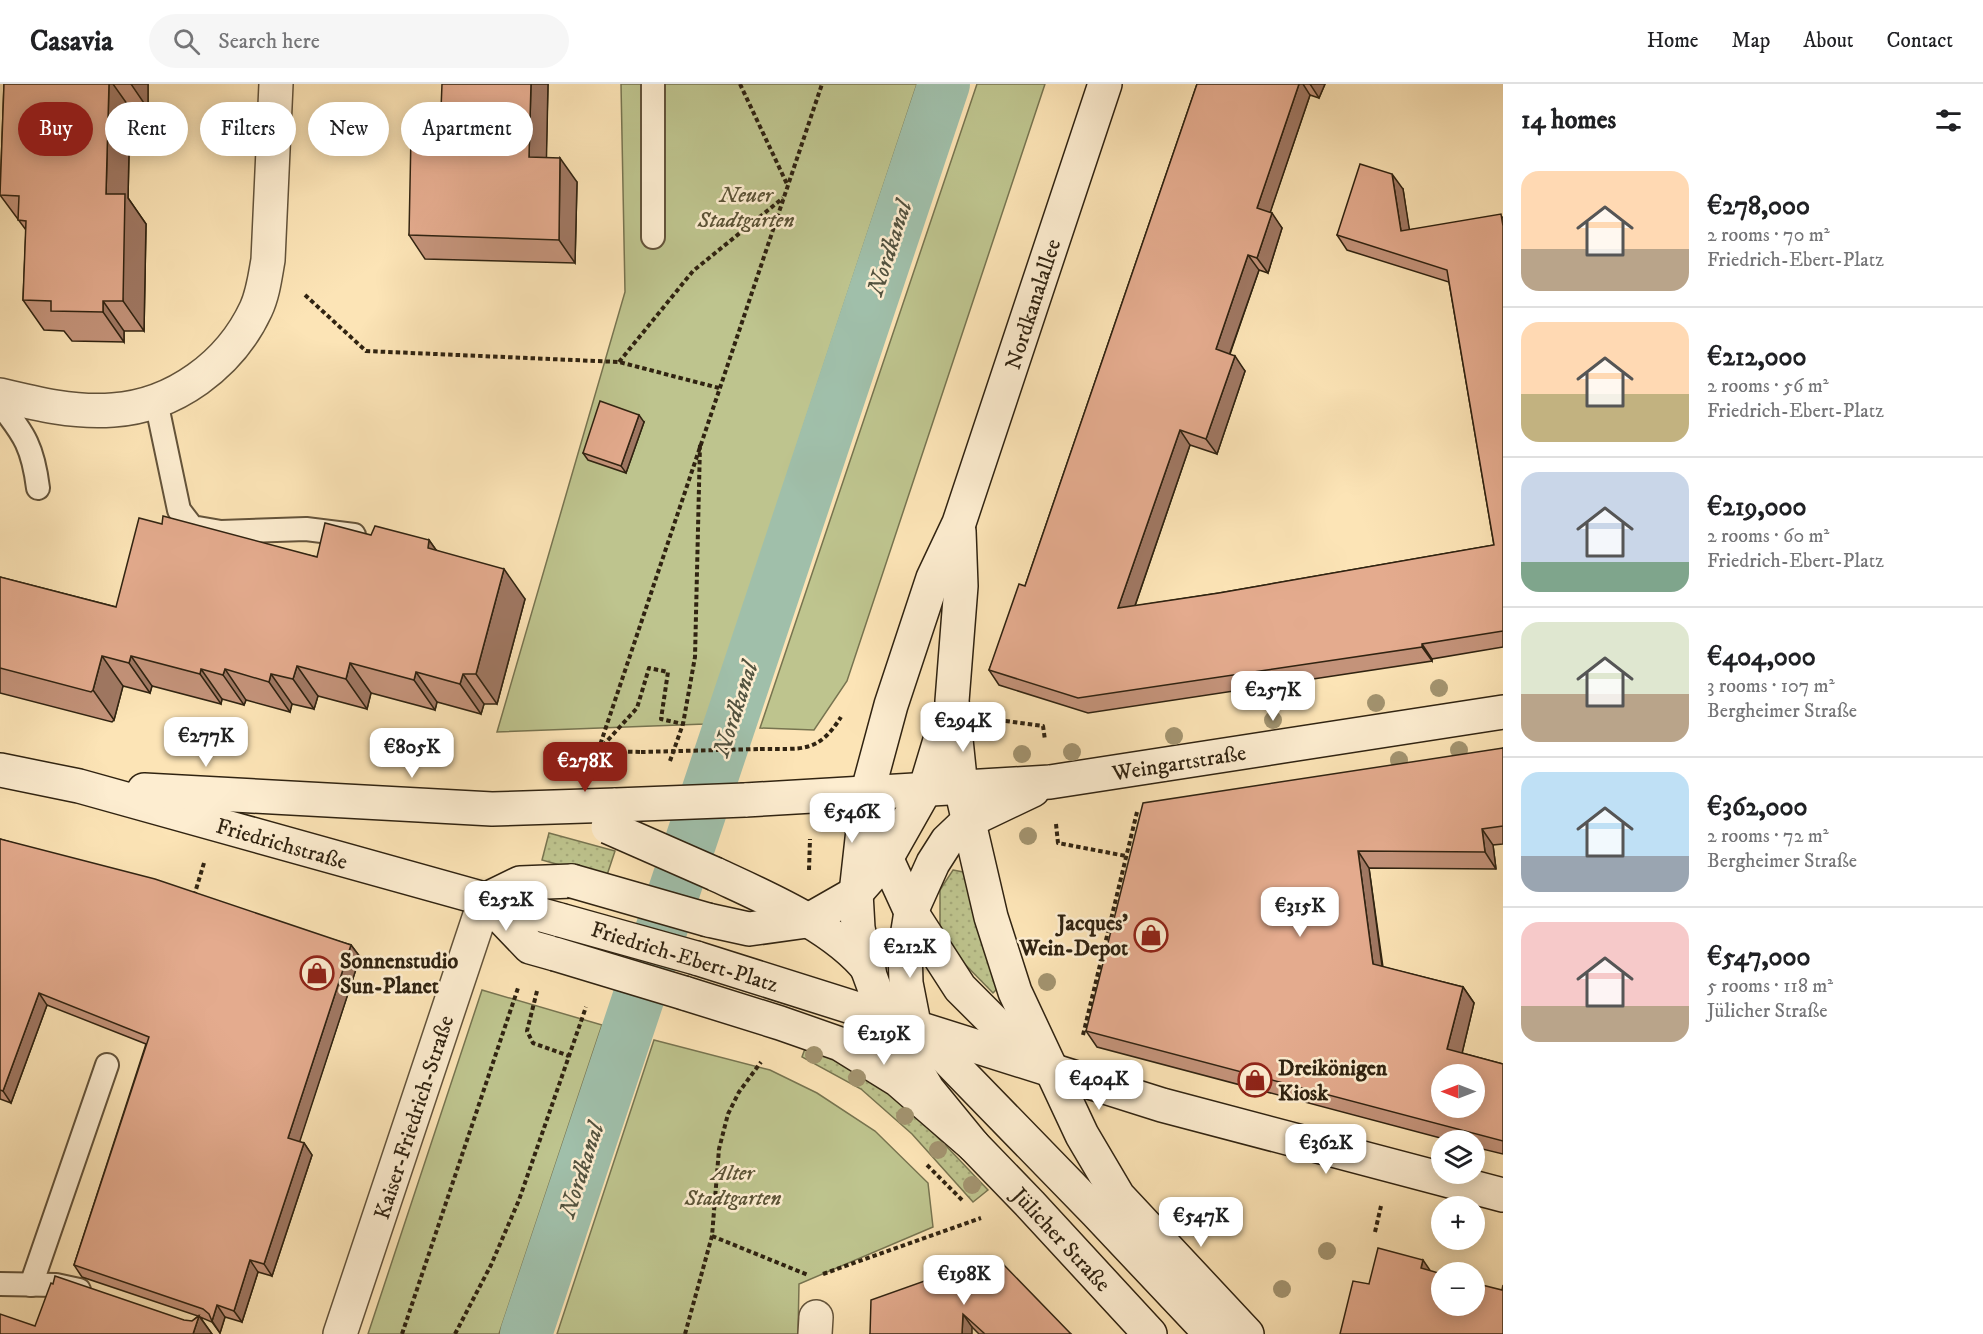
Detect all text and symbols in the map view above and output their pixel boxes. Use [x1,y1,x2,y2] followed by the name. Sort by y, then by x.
[149,14,569,68] search box
[30,24,113,59] text: Casavia
[170,25,203,58] icon: search
[218,28,320,55] text: Search here
[1647,28,1699,54] text: Home
[1732,28,1770,54] text: Map
[1803,28,1854,54] text: About
[1887,28,1953,54] text: Contact
[18,102,93,156] chip: Buy
[105,102,188,156] chip: Rent
[200,102,296,156] chip: Filters
[308,102,389,156] chip: New
[401,102,533,156] chip: Apartment
[1521,104,1616,137] text: 14 homes
[1932,104,1965,137] icon: filters
[697,182,794,234] park label: Neuer Stadtgarten
[1707,190,1810,223] text: €278,000
[860,195,920,301] water label: Nordkanal
[1569,195,1641,267] icon: home
[1707,223,1830,248] text: 2 rooms · 70 m²
[1000,236,1067,373] street label: Nordkanalallee
[1707,248,1884,273] text: Friedrich-Ebert-Platz
[1707,341,1807,374] text: €212,000
[1569,346,1641,418] icon: home
[1707,374,1829,399] text: 2 rooms · 56 m²
[1707,399,1884,424] text: Friedrich-Ebert-Platz
[1707,491,1806,524] text: €219,000
[1569,496,1641,568] icon: home
[1707,524,1829,549] text: 2 rooms · 60 m²
[1707,549,1884,574] text: Friedrich-Ebert-Platz
[1707,641,1816,674] text: €404,000
[1569,646,1641,718] icon: home
[706,656,766,762] water label: Nordkanal
[1231,671,1315,722] pin: €257K
[1707,674,1835,699] text: 3 rooms · 107 m²
[1245,678,1301,703] text: €257K
[1707,699,1857,724] text: Bergheimer Straße
[921,702,1005,753] pin: €294K
[934,709,992,734] text: €294K
[164,717,248,768] pin: €277K
[178,724,234,749] text: €277K
[370,728,454,779] pin: €805K
[384,735,440,760] text: €805K
[1109,740,1248,788] street label: Weingartstraße
[543,742,627,793] pin: €278K
[557,749,613,774] text: €278K
[1707,791,1808,824] text: €362,000
[810,793,894,844] pin: €546K
[1569,796,1641,868] icon: home
[824,800,880,825] text: €546K
[213,813,350,876] street label: Friedrichstraße
[1707,824,1829,849] text: 2 rooms · 72 m²
[1707,849,1857,874] text: Bergheimer Straße
[464,881,548,932] pin: €252K
[1258,887,1342,938] pin: €315K
[478,888,534,913] text: €252K
[1275,894,1325,919] text: €315K
[1018,910,1128,962] place label: Jacques' Wein-Depot
[588,916,782,999] street label: Friedrich-Ebert-Platz
[1133,917,1169,953] shop icon: Jacques' Wein-Depot
[868,928,952,979] pin: €212K
[884,935,936,960] text: €212K
[1707,941,1810,974] text: €547,000
[1569,946,1641,1018] icon: home
[340,948,458,1000] place label: Sonnenstudio Sun-Planet
[299,955,335,991] shop icon: Sonnenstudio Sun-Planet
[1707,974,1833,999] text: 5 rooms · 118 m²
[1707,999,1828,1024] text: Jülicher Straße
[369,1012,460,1223] street label: Kaiser-Friedrich-Straße
[842,1015,926,1066] pin: €219K
[858,1022,910,1047] text: €219K
[1278,1055,1388,1107] place label: Dreikönigen Kiosk
[1057,1060,1141,1111] pin: €404K
[1237,1062,1273,1098] shop icon: Dreikönigen Kiosk
[1431,1064,1485,1118] north arrow
[1431,1064,1485,1316] map controls
[1069,1067,1129,1092] text: €404K
[552,1117,612,1223] water label: Nordkanal
[1284,1124,1368,1175] pin: €362K
[1431,1130,1485,1184] button: layers
[1299,1131,1353,1156] text: €362K
[684,1160,781,1212] park label: Alter Stadtgarten
[1004,1181,1116,1298] street label: Jülicher Straße
[1431,1196,1485,1250] button: +
[1159,1197,1243,1248] pin: €547K
[1173,1204,1229,1229] text: €547K
[922,1255,1006,1306] pin: €198K
[937,1262,991,1287] text: €198K
[1431,1262,1485,1316] button: −

